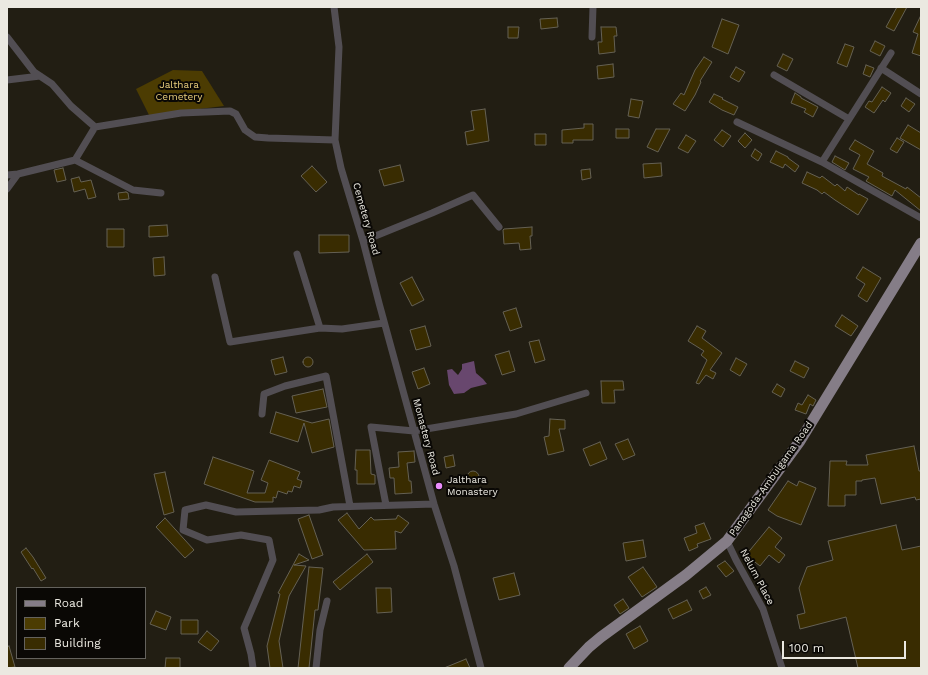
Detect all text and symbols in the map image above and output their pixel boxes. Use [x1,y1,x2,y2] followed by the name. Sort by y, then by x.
[156,79,202,102] park label: Jalthara Cemetery
[350,181,382,257] street label: Cemetery Road
[410,397,442,477] street label: Monastery Road
[727,419,815,539] street label: Panagoda-Ambulgama Road
[447,474,498,498] place label: Jalthara Monastery
[434,481,444,491] marker: Jalthara Monastery
[737,547,777,607] street label: Nelum Place
[16,587,146,659] legend
[54,596,83,610] text: Road
[54,616,80,630] text: Park
[784,633,908,659] scale bar
[54,636,101,650] text: Building
[789,641,824,655] text: 100 m

